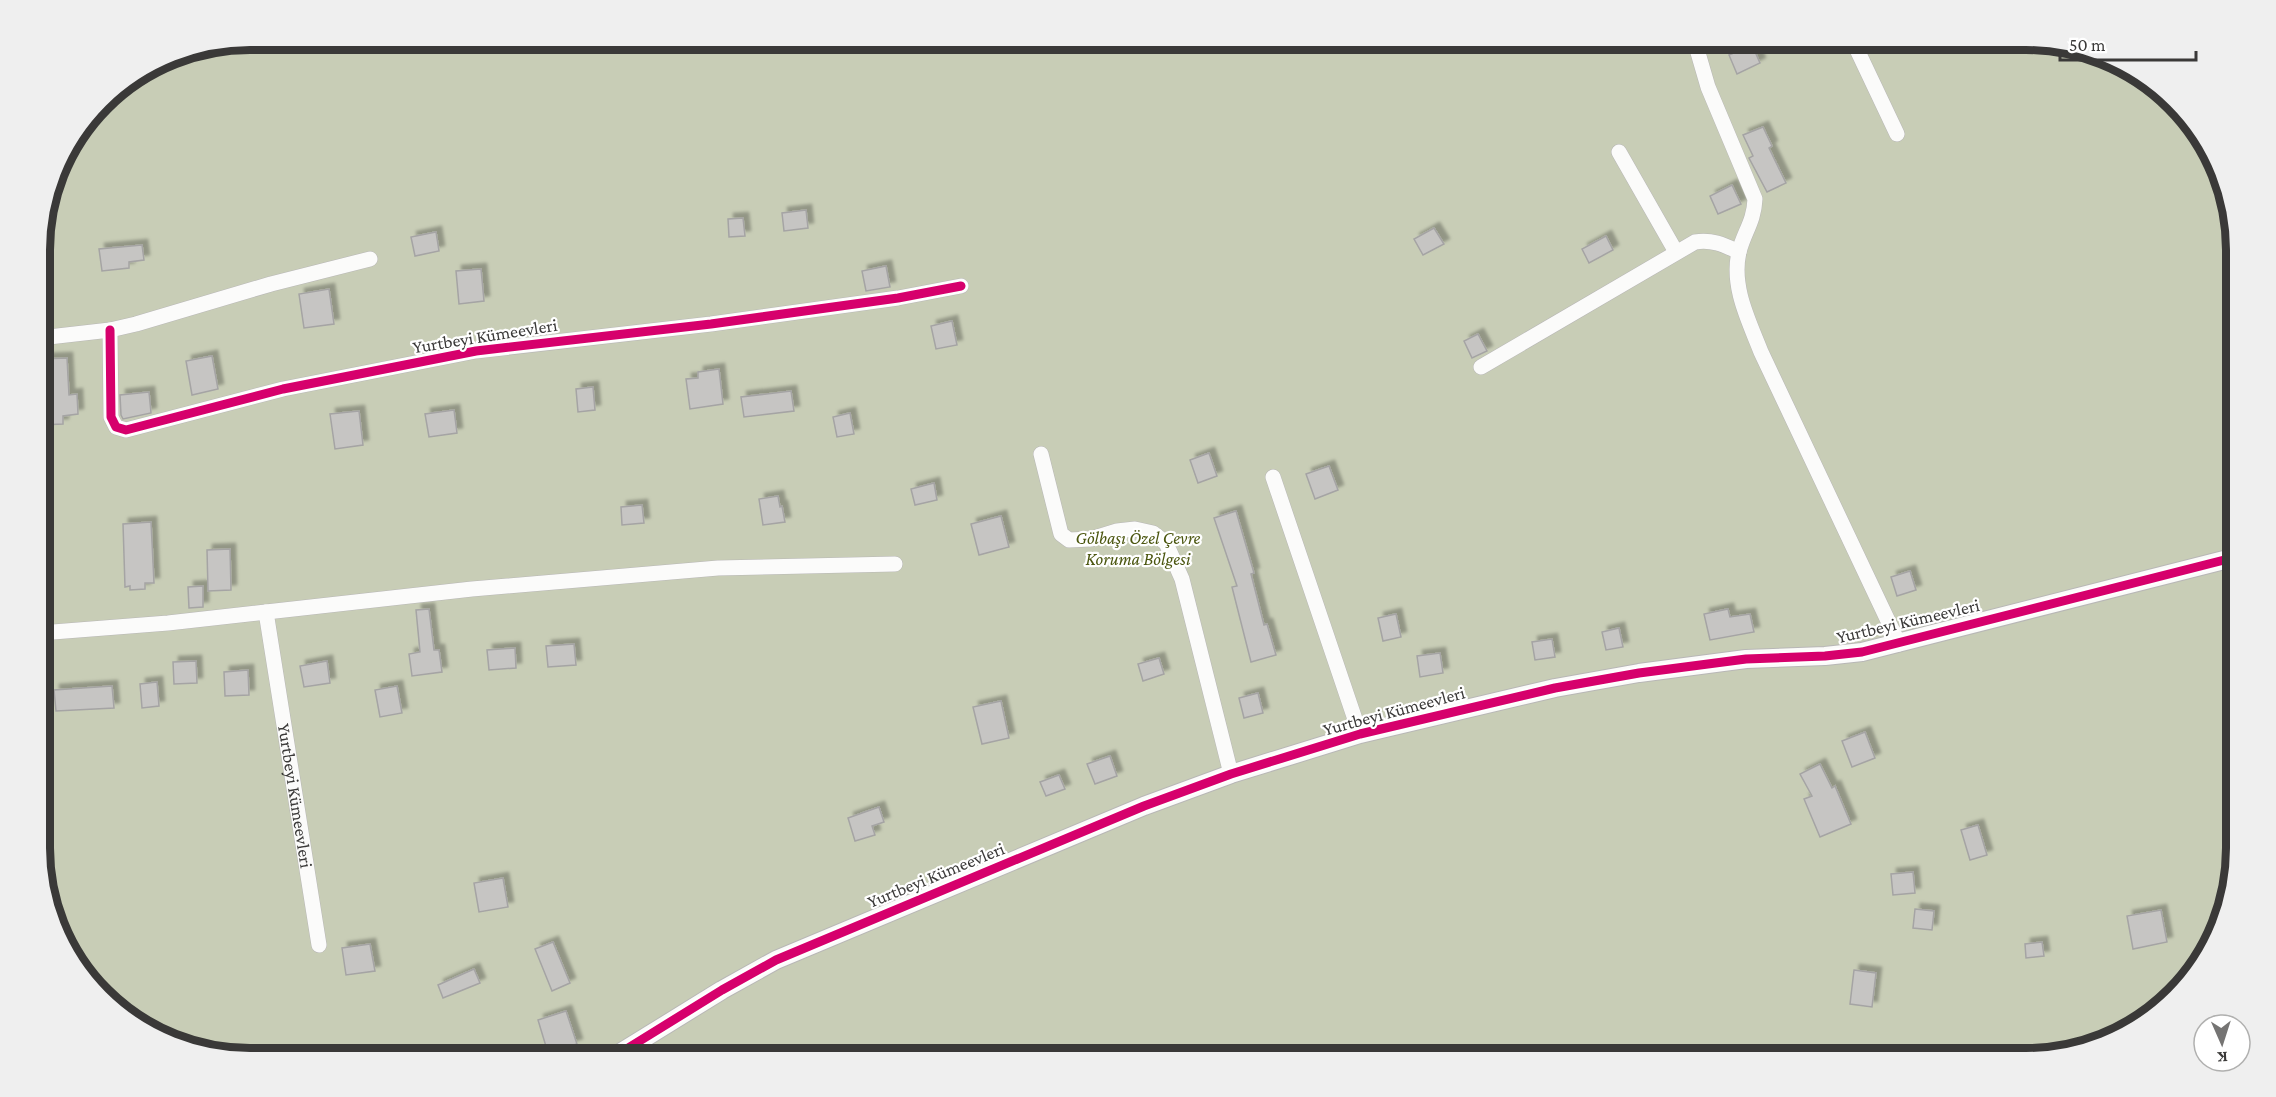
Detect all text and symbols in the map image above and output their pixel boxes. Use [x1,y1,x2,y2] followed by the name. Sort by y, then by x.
[2060,24,2196,62] scale bar
[2069,35,2106,55] text: 50 m
[411,315,559,357] street label: Yurtbeyi Kümeevleri
[1076,528,1201,569] park label: Gölbaşı Özel Çevre Koruma Bölgesi
[1835,595,1982,647] street label: Yurtbeyi Kümeevleri
[1321,682,1467,740] street label: Yurtbeyi Kümeevleri
[274,722,317,870] street label: Yurtbeyi Kümeevleri
[865,838,1008,912] street label: Yurtbeyi Kümeevleri
[2192,1013,2252,1073] north arrow
[2216,1049,2228,1066] text: K

